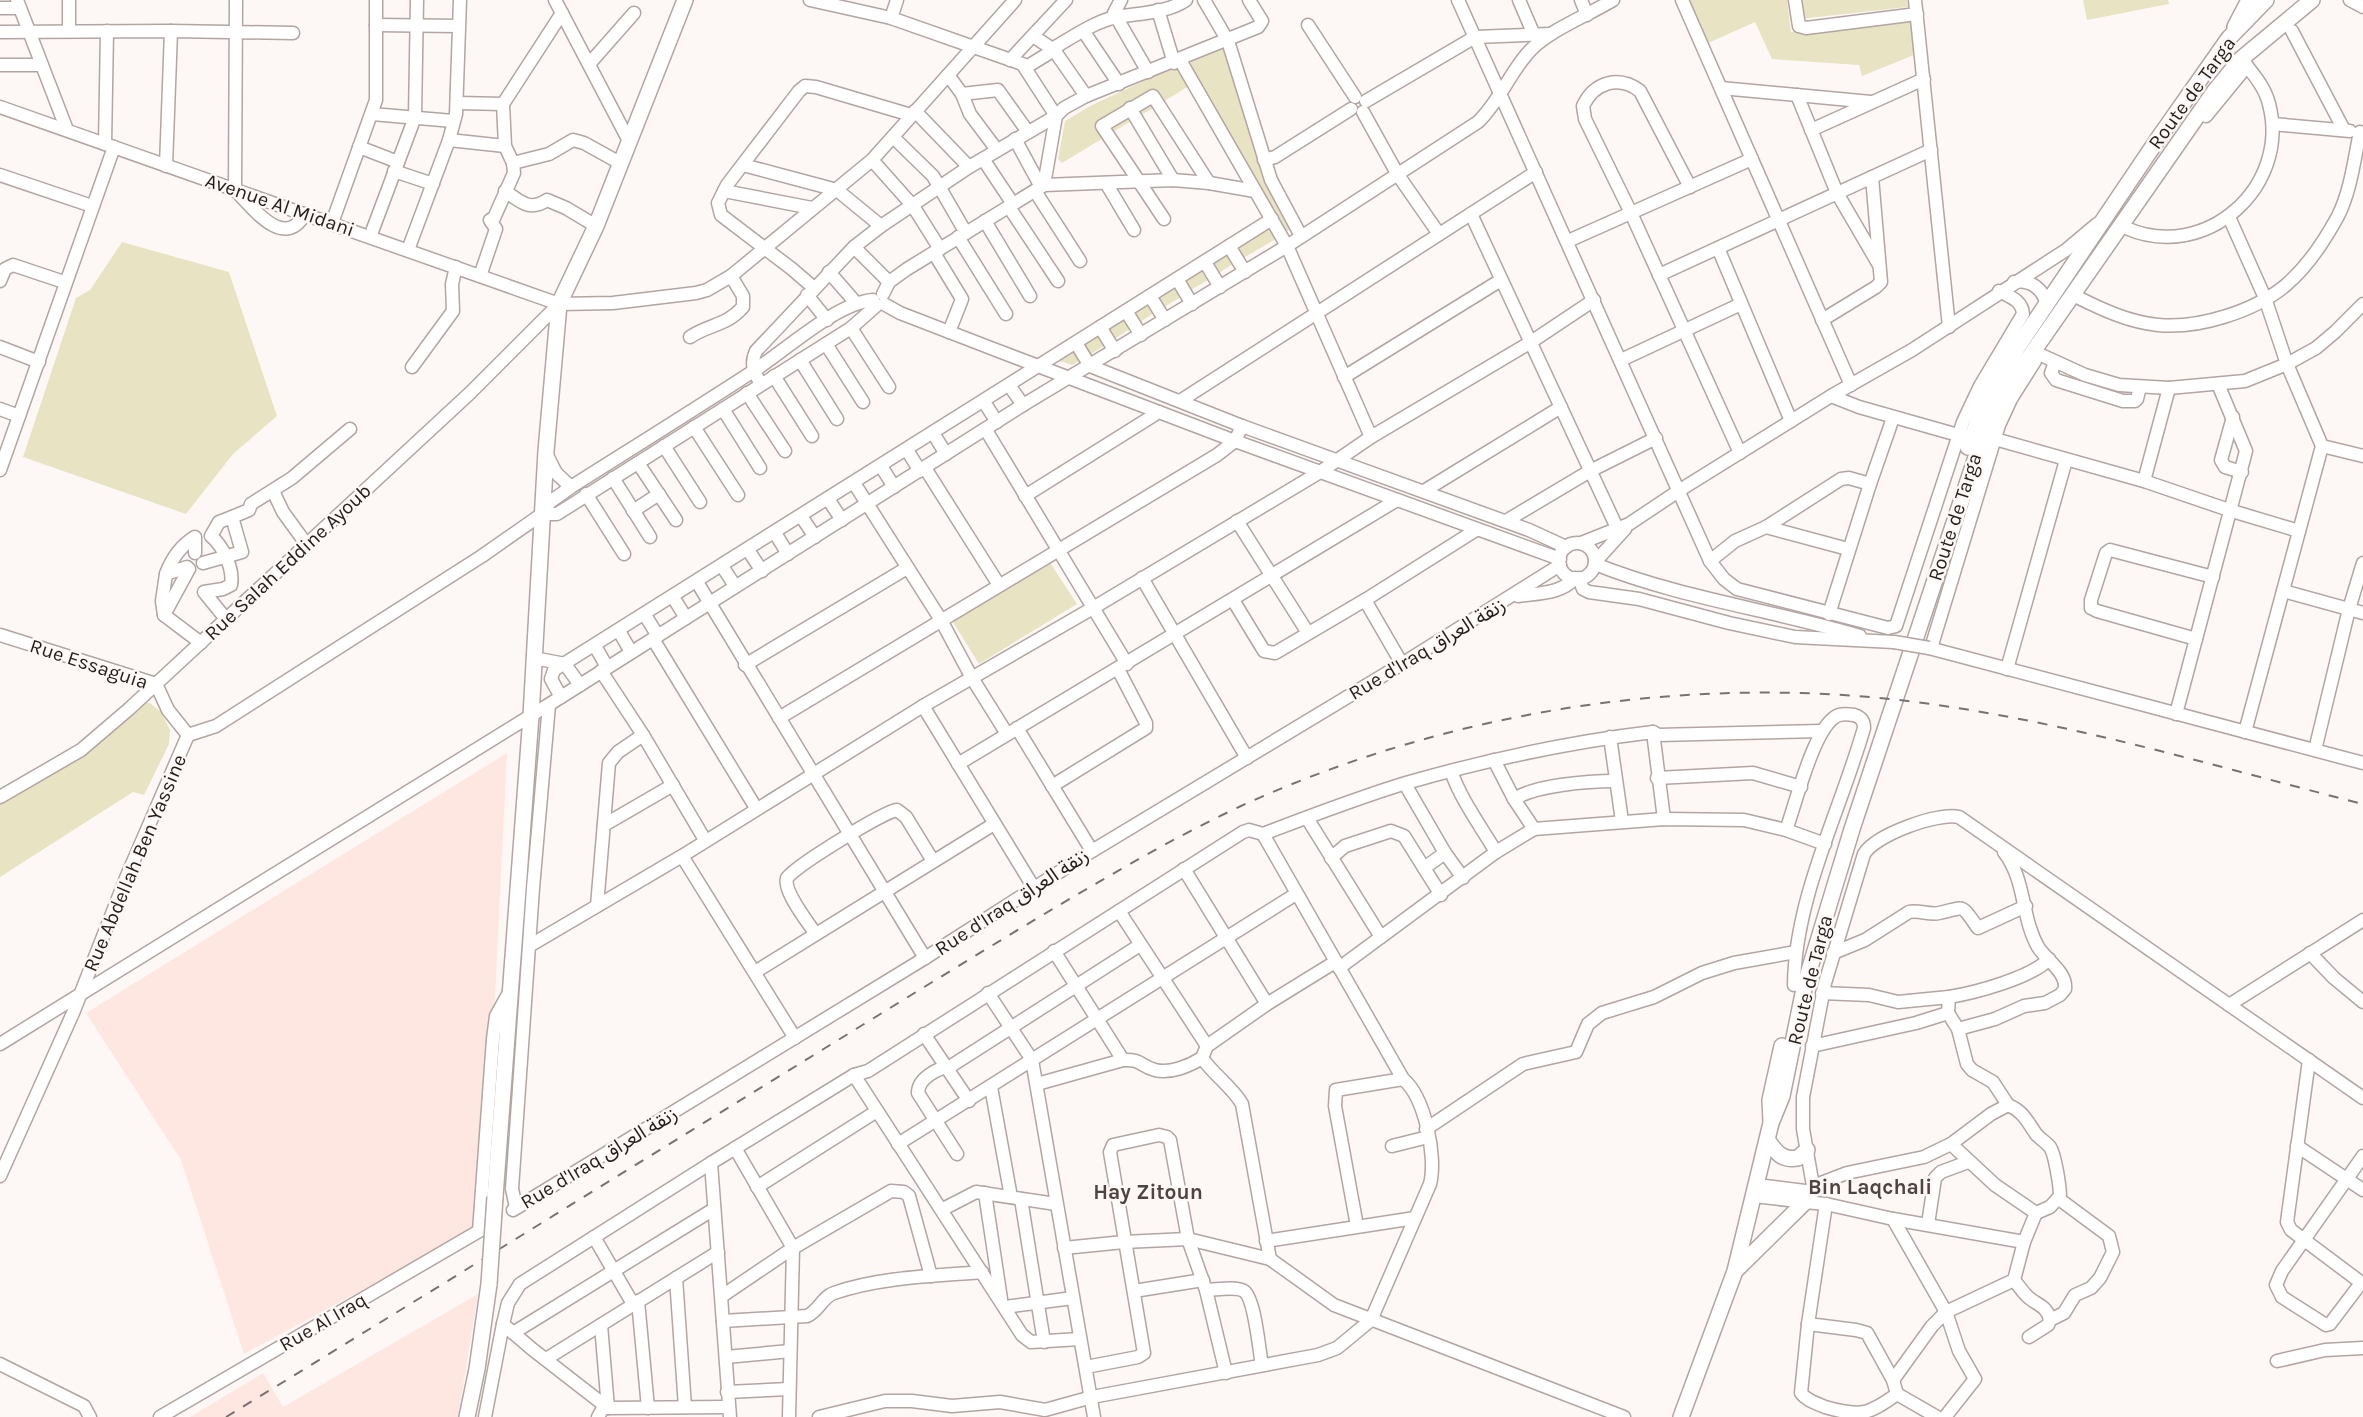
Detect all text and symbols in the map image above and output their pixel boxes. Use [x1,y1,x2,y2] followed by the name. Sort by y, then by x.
[2144,32,2240,154] street label: Route de Targa
[202,169,358,241] street label: Avenue Al Midani
[1923,450,1987,584] street label: Route de Targa
[200,479,376,645] street label: Rue Salah Eddine Ayoub
[1344,593,1510,705] street label: Rue d'Iraq زنقة العراق
[27,634,151,694] street label: Rue Essaguia
[79,751,191,975] street label: Rue Abdellah Ben Yassine
[931,844,1093,960] street label: Rue d'Iraq زنقة العراق
[1783,913,1837,1047] street label: Route de Targa
[516,1102,682,1214] street label: Rue d'Iraq زنقة العراق
[1808,1175,1932,1200] district label: Bin Laqchali
[1093,1180,1203,1204] district label: Hay Zitoun
[275,1288,371,1356] street label: Rue Al Iraq

